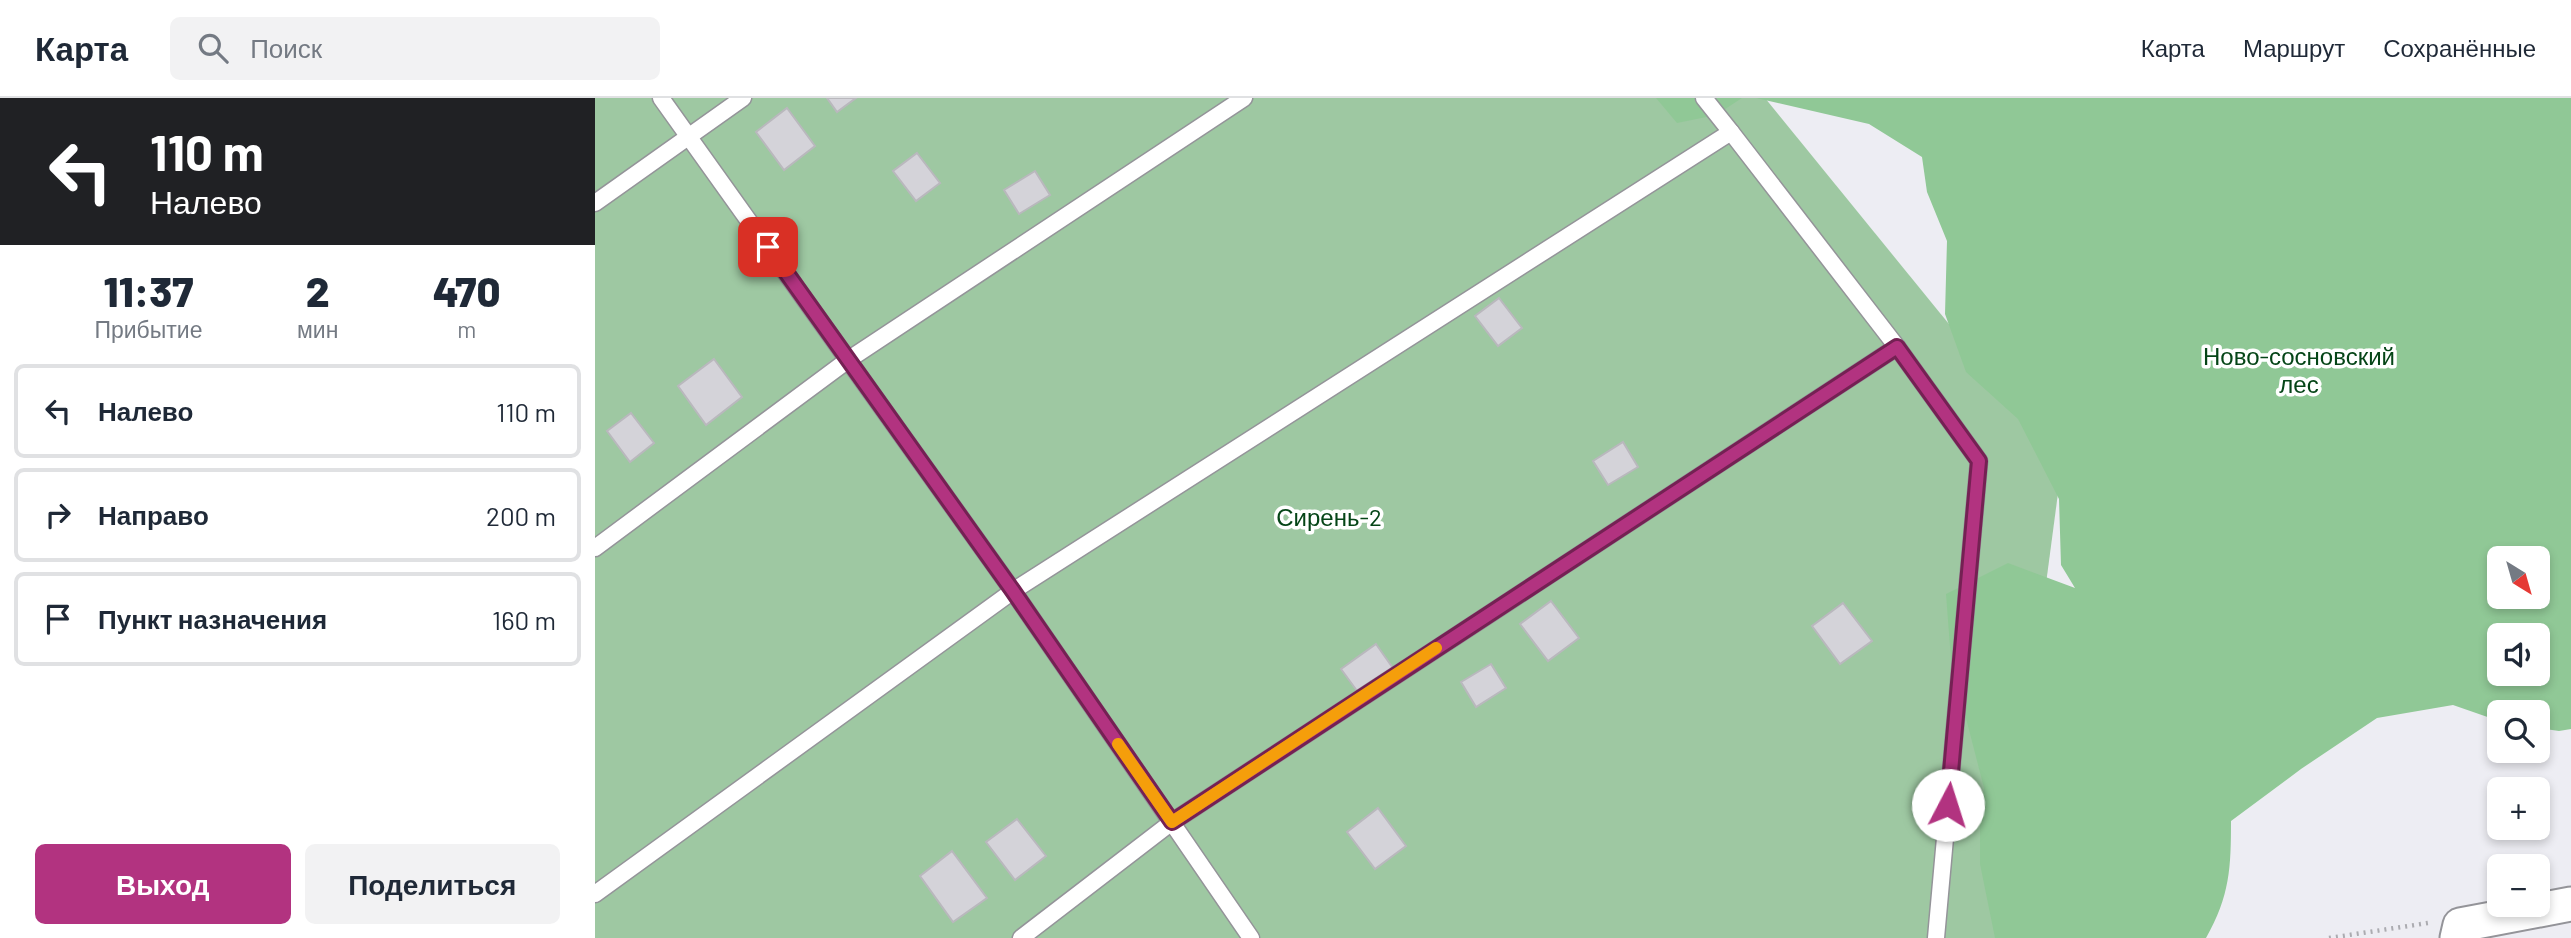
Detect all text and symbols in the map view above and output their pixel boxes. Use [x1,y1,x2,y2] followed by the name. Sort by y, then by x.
[170,17,660,80] search box
[35,28,128,68] text: Карта
[194,29,232,67] icon: search
[250,32,322,63] text: Поиск
[2141,33,2205,62] text: Карта
[2243,33,2345,62] text: Маршрут
[2383,33,2536,62] text: Сохранённые
[150,122,264,181] text: 110 m
[35,126,126,217] icon: left
[150,182,262,220] text: Налево
[738,217,798,277] pin
[749,228,787,266] icon: arrive
[103,265,194,315] text: 11:37
[306,265,330,315] text: 2
[433,265,501,315] text: 470
[94,315,203,343] text: Прибытие
[297,315,338,343] text: мин
[457,315,476,343] text: m
[2203,341,2395,398] park label: Ново-сосновский лес
[39,392,77,430] icon: left
[98,395,193,426] text: Налево
[496,396,556,427] text: 110 m
[39,496,77,534] icon: right
[98,499,209,530] text: Направо
[486,500,556,531] text: 200 m
[1276,502,1382,531] park label: Сирень-2
[2487,546,2550,609] north arrow
[2487,546,2550,917] map controls
[39,600,77,638] icon: arrive
[98,603,327,634] text: Пункт назначения
[492,604,556,635] text: 160 m
[2487,623,2550,686] button: sound
[2487,700,2550,763] button: search
[1911,768,1985,842] position arrow
[2487,777,2550,840] button: +
[35,844,291,924] button: Выход
[305,844,560,924] button: Поделиться
[2487,854,2550,917] button: −

